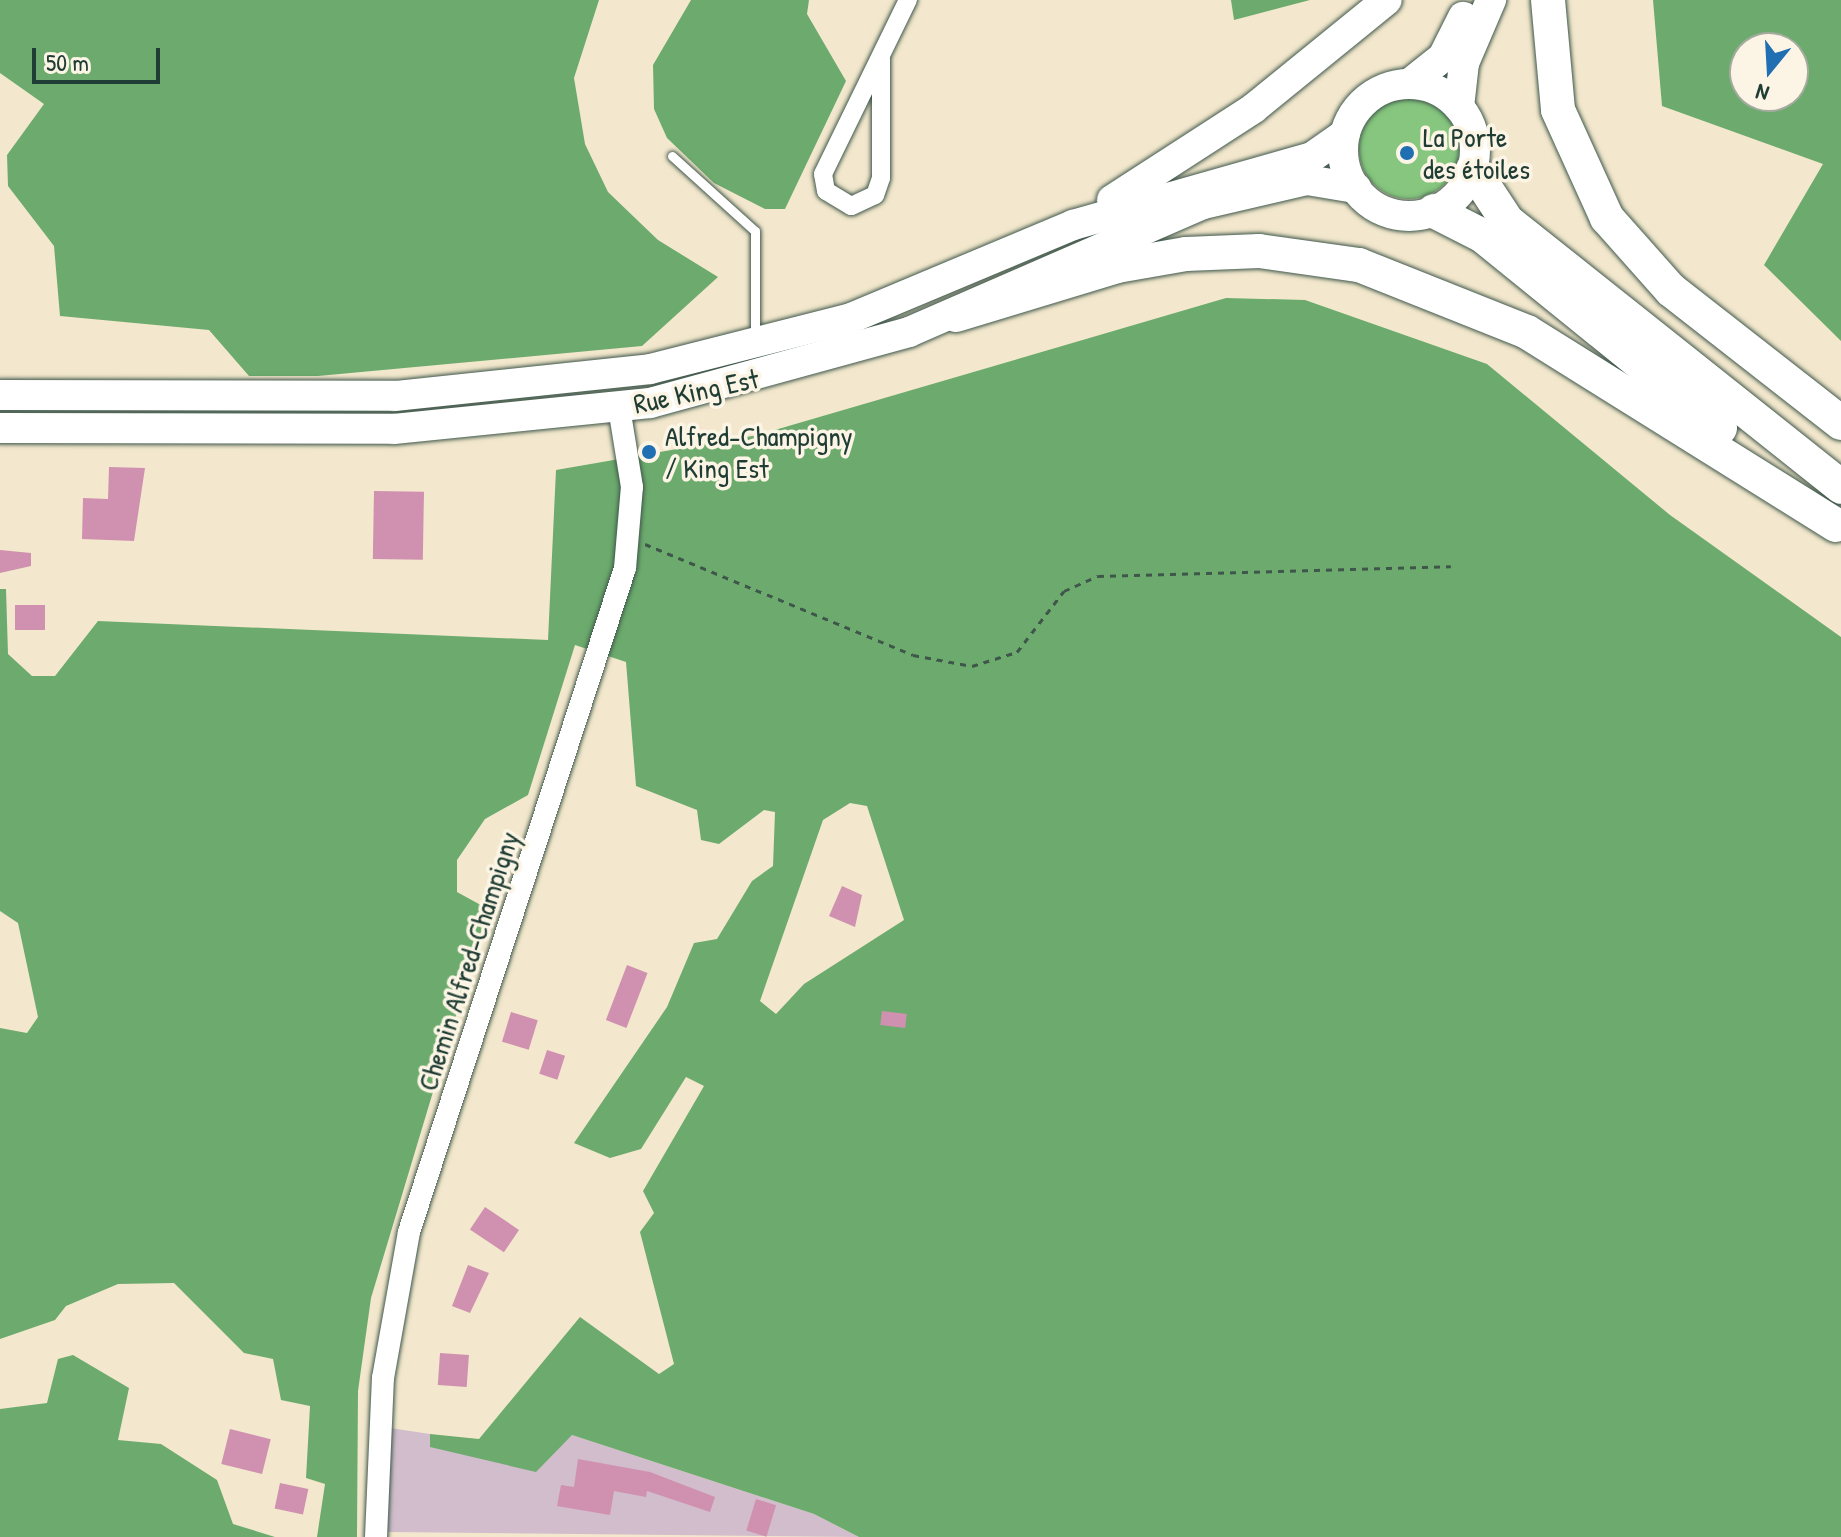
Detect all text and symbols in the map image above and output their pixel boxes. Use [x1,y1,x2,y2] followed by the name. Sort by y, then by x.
[36,32,164,82] scale bar
[1729,32,1809,112] north arrow
[46,46,89,78] text: 50 m
[1752,77,1772,109] text: N
[1423,120,1530,186] place label: La Porte des étoiles
[1398,144,1416,162] marker: La Porte des étoiles
[631,361,761,421] street label: Rue King Est
[665,419,853,485] place label: Alfred-Champigny / King Est
[640,443,658,461] marker: Alfred-Champigny / King Est
[410,827,526,1095] street label: Chemin Alfred-Champigny

